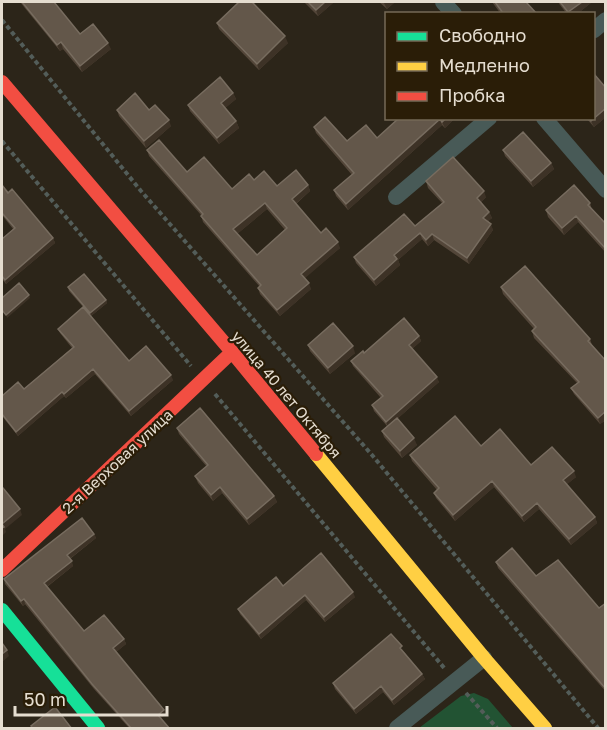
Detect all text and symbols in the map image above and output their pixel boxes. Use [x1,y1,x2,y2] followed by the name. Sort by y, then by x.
[385,12,595,120] legend
[439,24,526,46] text: Свободно
[439,54,530,76] text: Медленно
[439,84,505,106] text: Пробка
[229,327,345,461] street label: улица 40 лет Октября
[58,405,176,517] street label: 2-я Верховая улица
[15,679,166,717] scale bar
[24,688,66,710] text: 50 m

